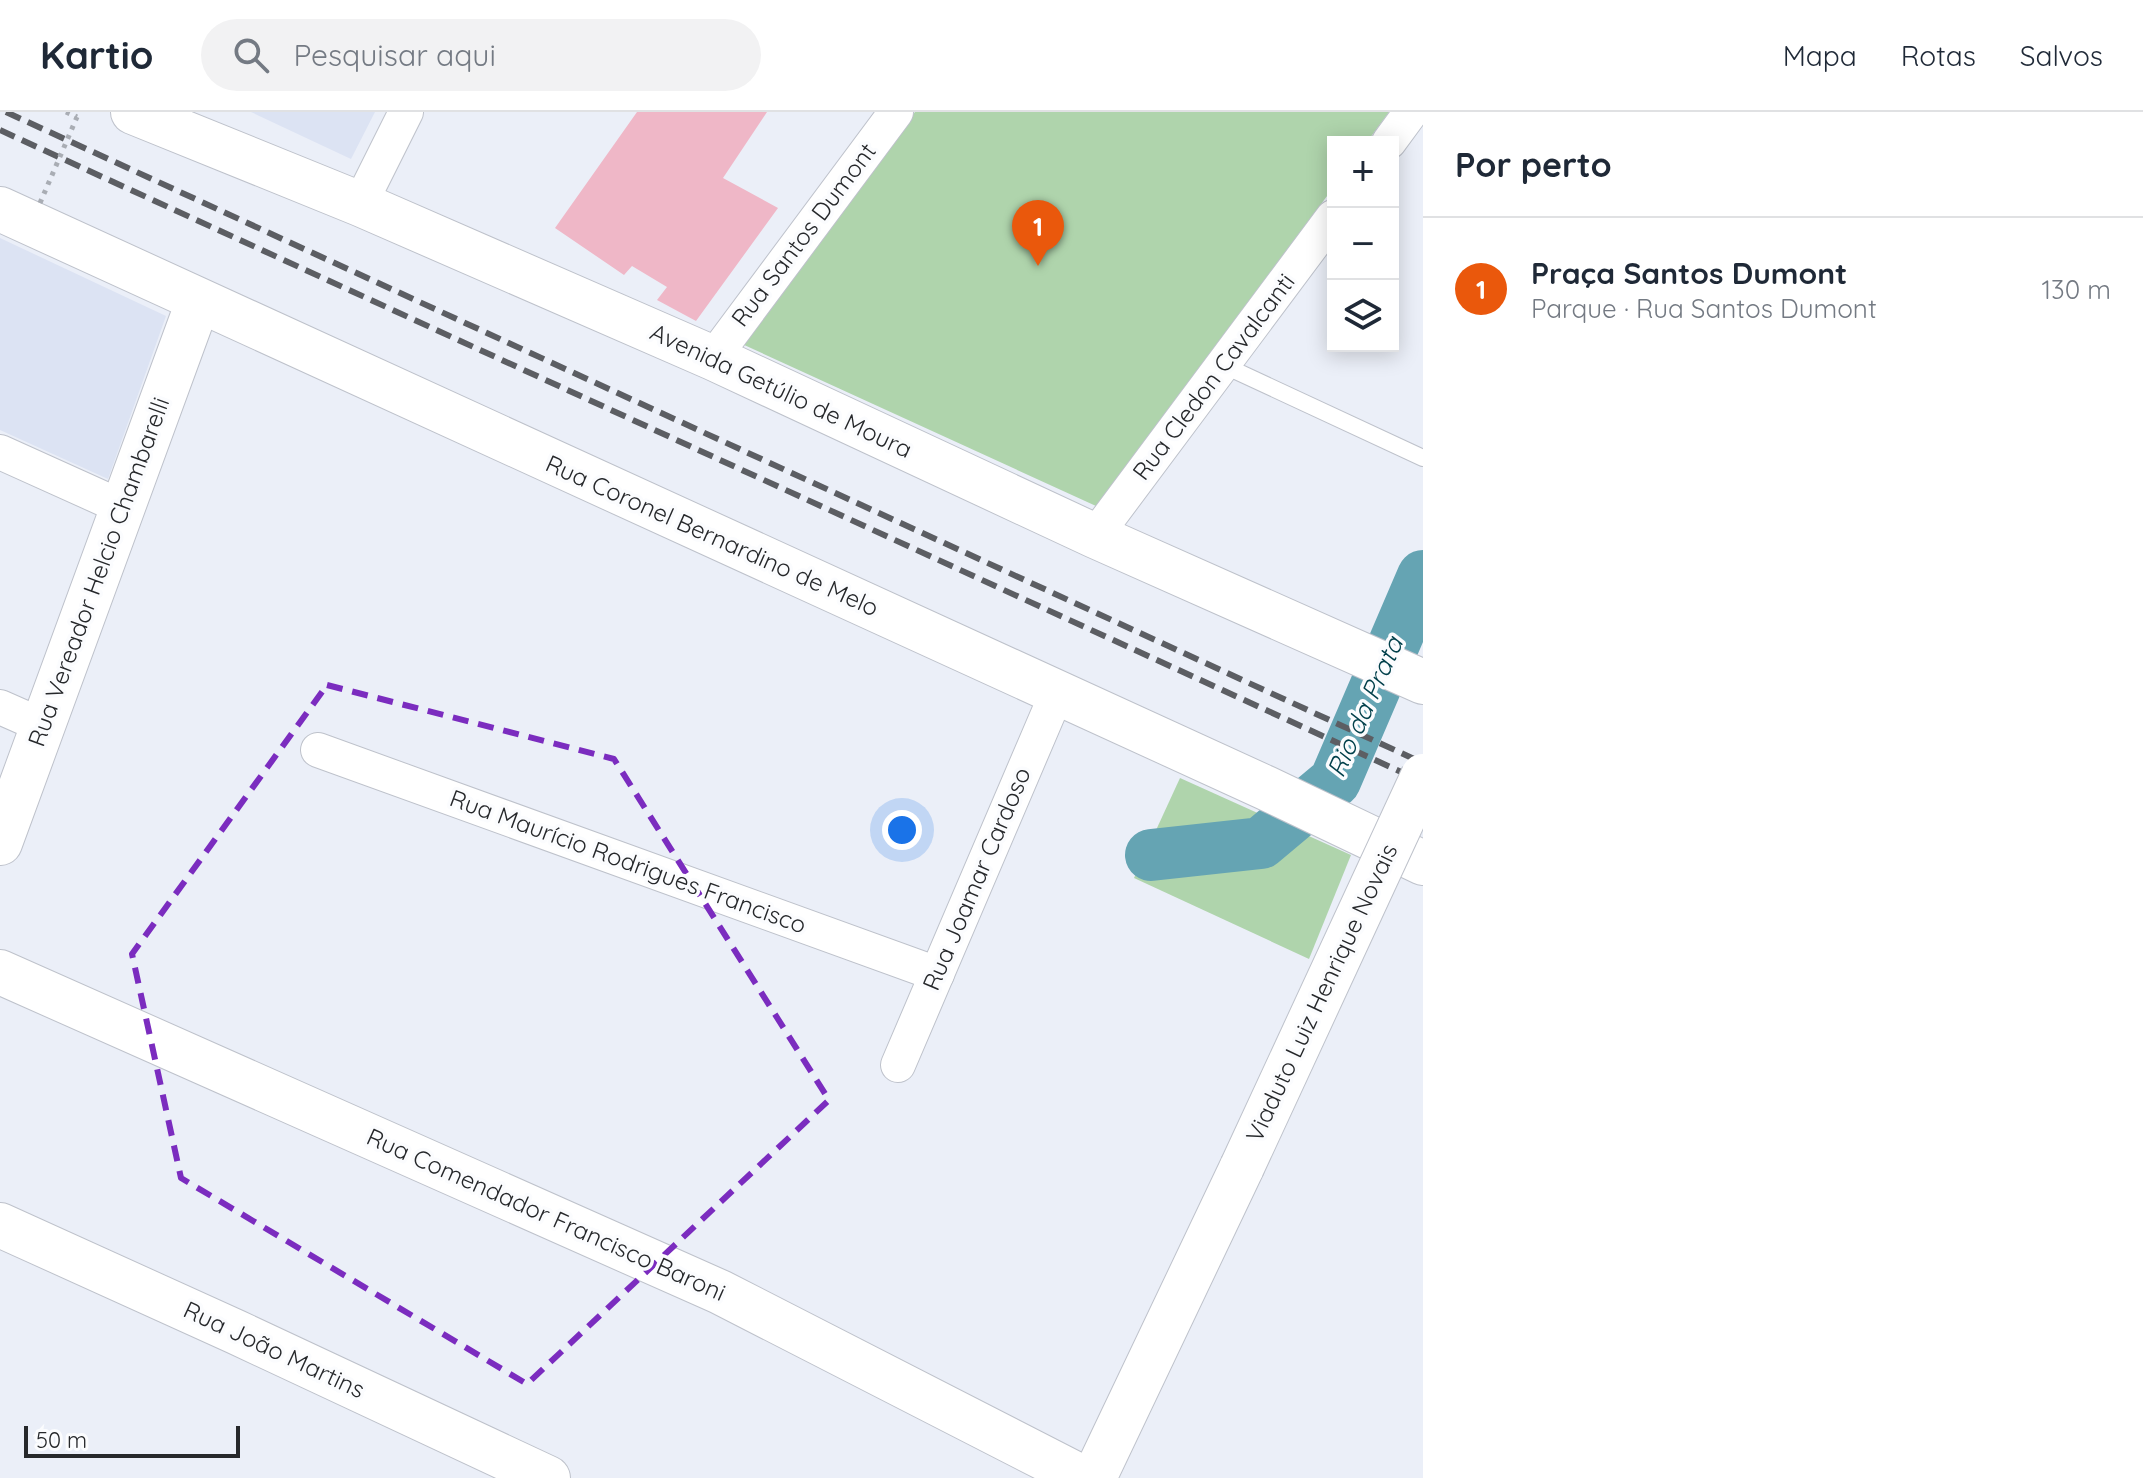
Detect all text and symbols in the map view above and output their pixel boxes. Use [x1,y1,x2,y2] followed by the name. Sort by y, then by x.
[201,19,761,91] search box
[40,31,153,79] text: Kartio
[229,33,273,77] icon: search
[293,36,496,74] text: Pesquisar aqui
[1783,38,1857,73] text: Mapa
[1901,38,1976,73] text: Rotas
[2020,38,2103,73] text: Salvos
[1327,136,1399,352] map controls
[1327,136,1399,208] button: +
[724,137,882,332] street label: Rua Santos Dumont
[1455,143,1612,186] text: Por perto
[1012,200,1064,266] pin: 1
[1327,208,1399,280] button: −
[1531,254,1847,292] text: Praça Santos Dumont
[1126,267,1301,486] street label: Rua Cledon Cavalcanti
[1476,273,1486,306] text: 1
[2041,273,2111,306] text: 130 m
[1327,280,1399,352] button: layers
[1531,292,1877,325] text: Parque · Rua Santos Dumont
[646,316,917,464] street label: Avenida Getúlio de Moura
[21,393,175,750] street label: Rua Vereador Helcio Chambarelli
[541,448,884,622] street label: Rua Coronel Bernardino de Melo
[1319,630,1411,782] water label: Rio da Prata
[916,763,1037,995] street label: Rua Joamar Cardoso
[446,782,811,940] street label: Rua Maurício Rodrigues Francisco
[882,810,922,850] your location
[1239,839,1404,1147] street label: Viaduto Luiz Henrique Novais
[362,1121,730,1307] street label: Rua Comendador Francisco Baroni
[179,1294,370,1404] street label: Rua João Martins
[24,1422,240,1458] scale bar
[36,1426,87,1454] text: 50 m

